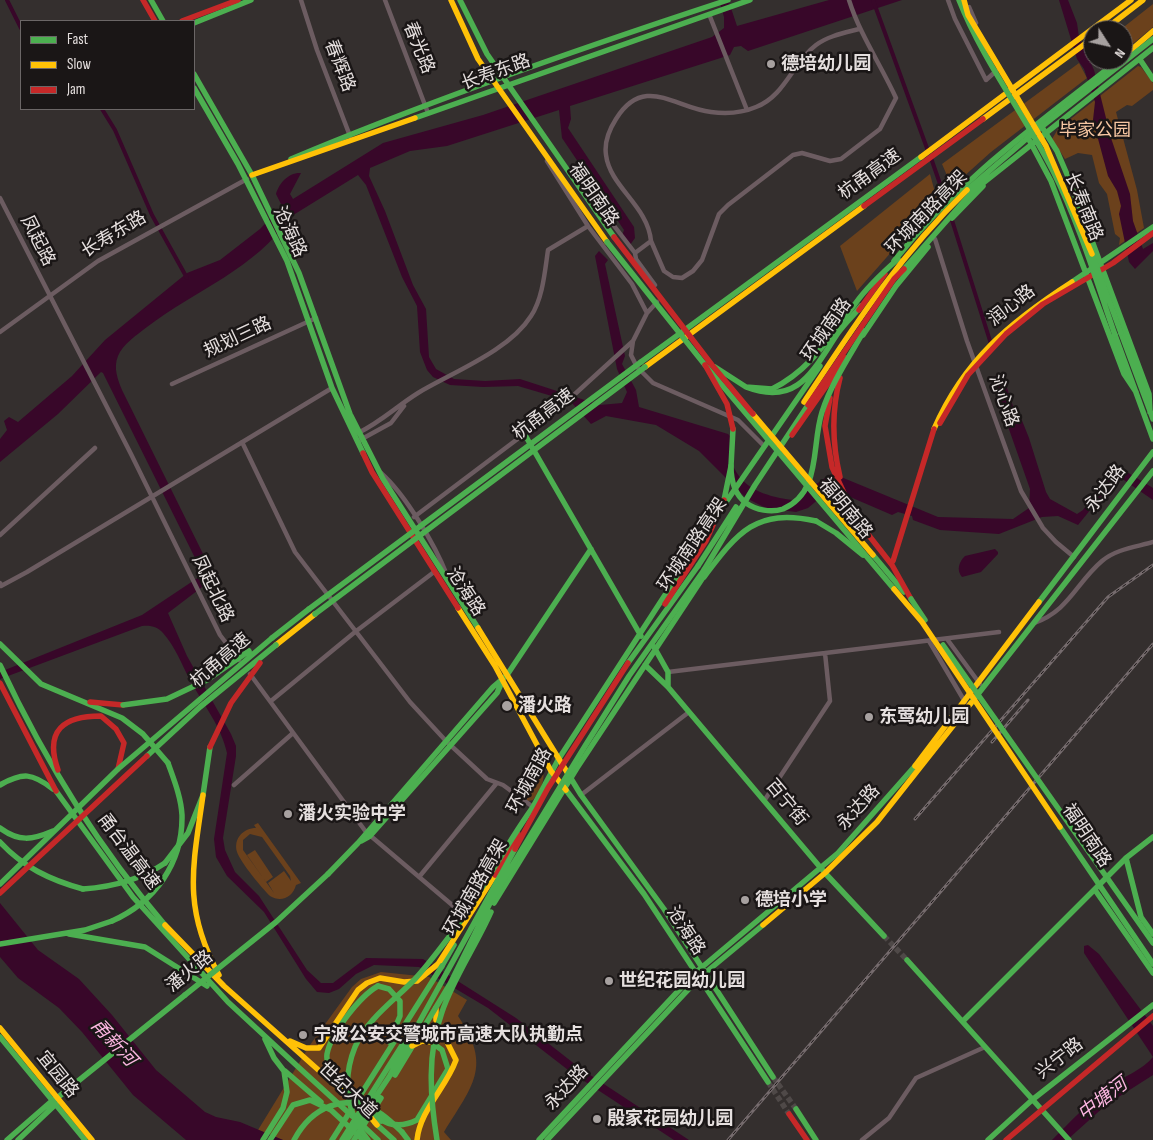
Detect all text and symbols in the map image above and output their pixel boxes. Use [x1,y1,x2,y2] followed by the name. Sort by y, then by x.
[398,19,438,77] street label: 春光路
[20,20,195,110] legend
[1083,20,1133,70] north arrow
[67,30,88,49] text: Fast
[319,37,359,95] street label: 春辉路
[1111,45,1129,61] text: N
[458,51,534,95] street label: 长寿东路
[781,53,871,75] place label: 德培幼儿园
[67,55,91,74] text: Slow
[765,58,777,70] marker: 德培幼儿园
[67,80,85,99] text: Jam
[1059,120,1131,142] park label: 毕家公园
[835,145,905,205] street label: 杭甬高速
[564,159,622,231] street label: 福明南路
[882,167,972,259] street label: 环城南路高架
[1060,170,1106,244] street label: 长寿南路
[268,203,310,261] street label: 沧海路
[78,207,150,263] street label: 长寿东路
[15,212,59,270] street label: 凤起路
[984,281,1040,331] street label: 润心路
[798,294,856,366] street label: 环城南路
[201,313,275,363] street label: 规划三路
[984,372,1022,430] street label: 沁心路
[509,385,579,445] street label: 杭甬高速
[1081,461,1131,517] street label: 永达路
[814,474,876,544] street label: 福明南路
[654,494,732,596] street label: 环城南路高架
[187,552,237,626] street label: 凤起北路
[441,563,489,621] street label: 沧海路
[187,629,255,693] street label: 杭甬高速
[518,695,572,717] place label: 潘火路
[500,699,514,713] marker: 潘火路
[879,706,969,728] place label: 东莺幼儿园
[863,711,875,723] marker: 东莺幼儿园
[503,744,557,818] street label: 环城南路
[760,775,812,831] street label: 百宁街
[833,781,885,835] street label: 永达路
[1057,800,1115,872] street label: 福明南路
[298,803,406,825] place label: 潘火实验中学
[282,808,294,820] marker: 潘火实验中学
[92,810,164,894] street label: 甬台温高速
[440,836,512,940] street label: 环城南路高架
[755,889,827,911] place label: 德培小学
[739,894,751,906] marker: 德培小学
[661,902,709,960] street label: 沧海路
[162,947,218,997] street label: 潘火路
[619,970,745,992] place label: 世纪花园幼儿园
[603,975,615,987] marker: 世纪花园幼儿园
[85,1014,141,1072] water label: 甬新河
[313,1024,583,1046] place label: 宁波公安交警城市高速大队执勤点
[297,1029,309,1041] marker: 宁波公安交警城市高速大队执勤点
[1032,1034,1088,1084] street label: 兴宁路
[32,1047,82,1103] street label: 宜园路
[313,1059,381,1123] street label: 世纪大道
[541,1061,593,1115] street label: 永达路
[1074,1073,1132,1127] water label: 中塘河
[607,1108,733,1130] place label: 殷家花园幼儿园
[591,1113,603,1125] marker: 殷家花园幼儿园

